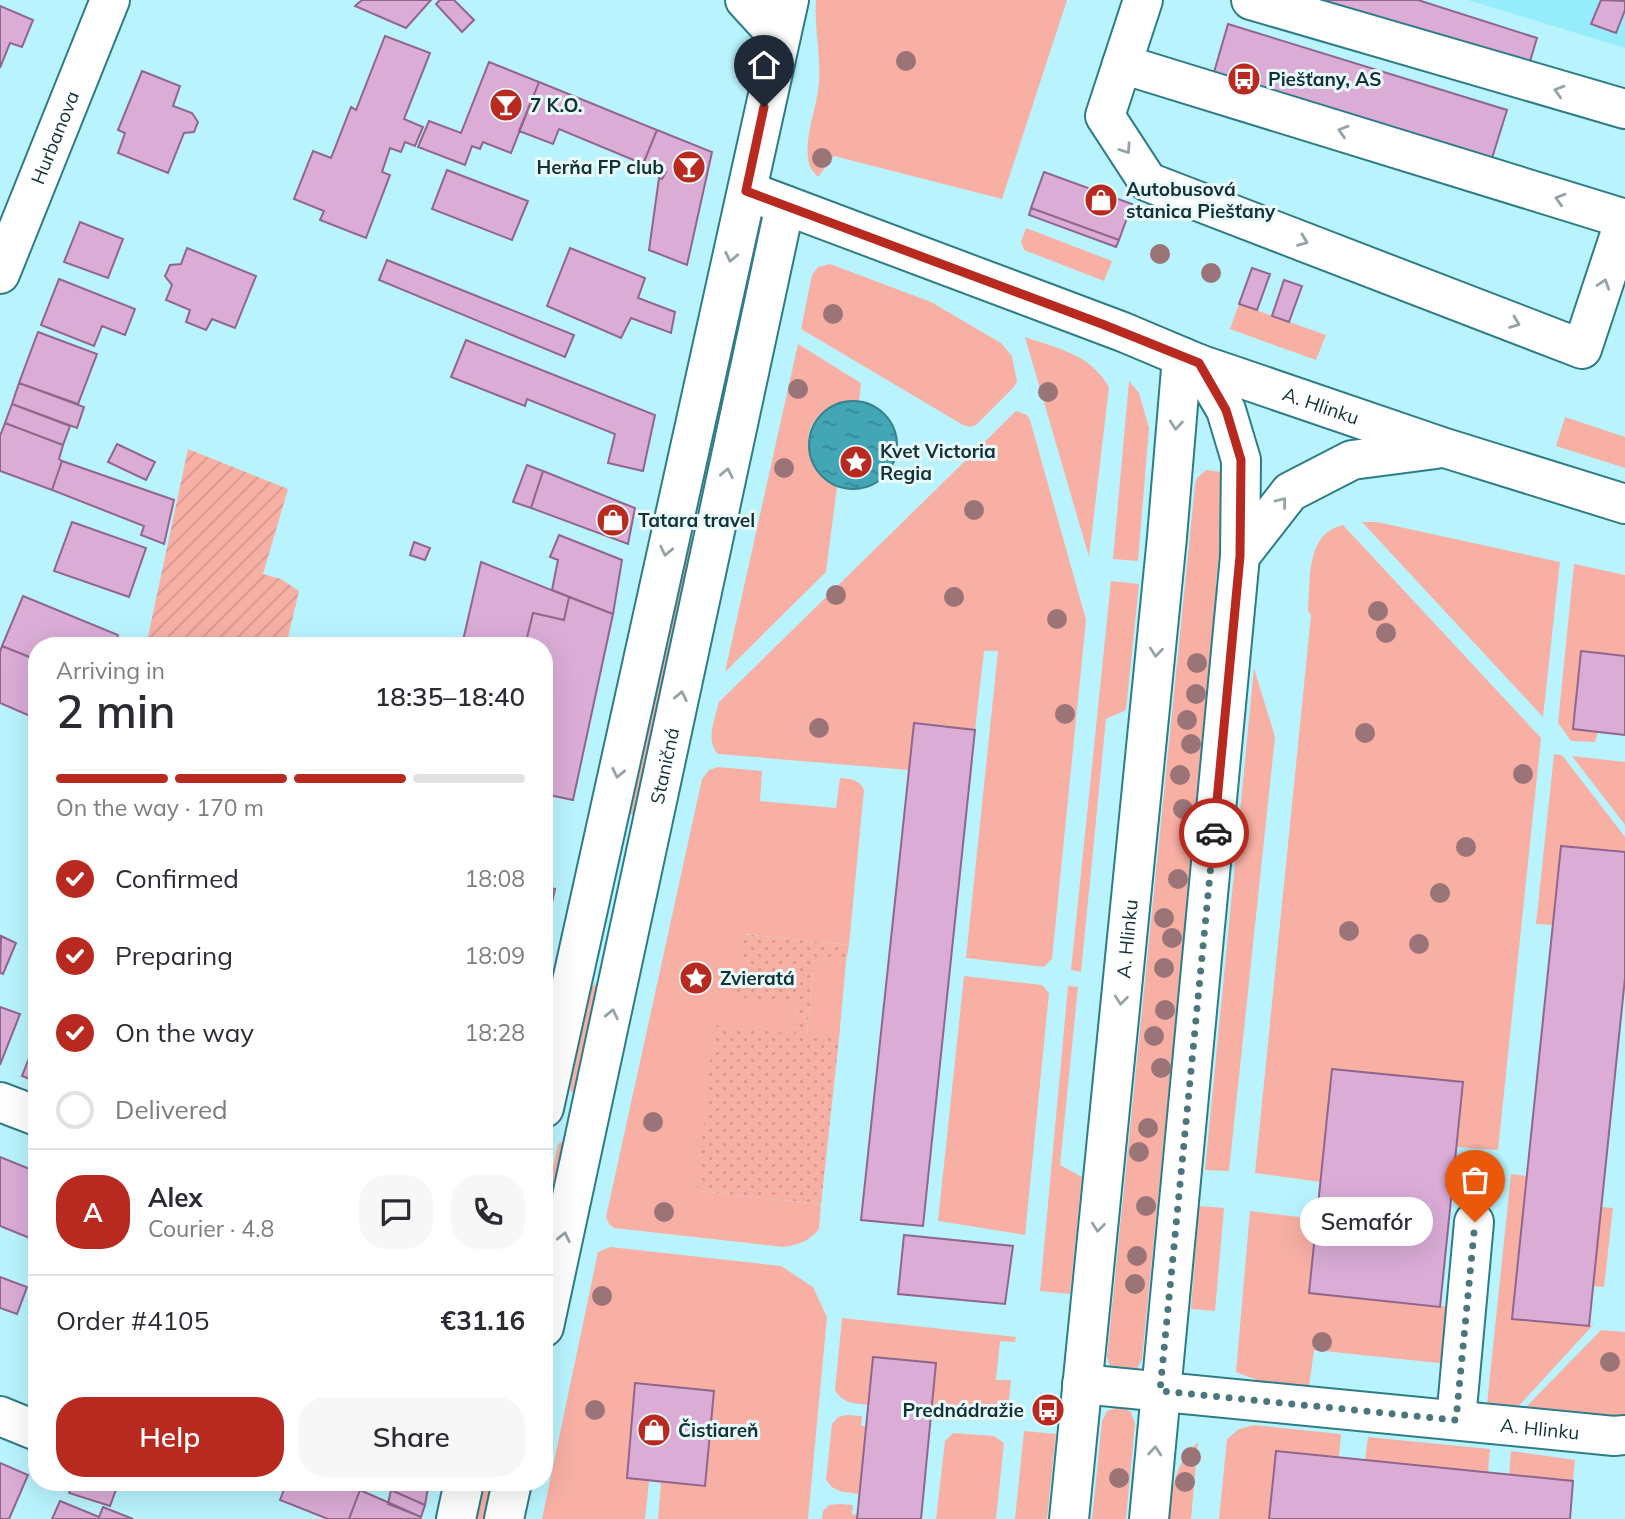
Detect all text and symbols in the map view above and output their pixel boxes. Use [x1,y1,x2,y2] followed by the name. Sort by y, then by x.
[734,35,794,107] pin
[745,46,783,84] icon: home
[1225,60,1263,98] bus stop icon: Piešťany, AS
[1268,67,1381,91] place label: Piešťany, AS
[1554,84,1566,99] one-way arrow
[487,86,525,124] bar icon: 7 K.O.
[25,87,84,188] street label: Hurbanova
[530,93,582,117] place label: 7 K.O.
[1337,125,1349,140] one-way arrow
[1118,142,1131,155] one-way arrow
[670,148,708,186] bar icon: Herňa FP club
[537,155,664,179] place label: Herňa FP club
[1126,177,1276,223] place label: Autobusová stanica Piešťany
[1082,181,1120,219] shop icon: Autobusová stanica Piešťany
[1554,192,1566,207] one-way arrow
[1297,233,1309,247] one-way arrow
[725,251,739,263] one-way arrow
[1596,279,1610,291] one-way arrow
[1509,315,1521,329] one-way arrow
[1280,381,1362,430] street label: A. Hlinku
[1169,420,1184,431] one-way arrow
[880,439,996,485] place label: Kvet Victoria Regia
[837,443,875,481] place icon: Kvet Victoria Regia
[719,467,734,479] one-way arrow
[1274,497,1287,510] one-way arrow
[594,501,632,539] shop icon: Tatara travel
[638,508,755,532] place label: Tatara travel
[660,545,675,557] one-way arrow
[1148,646,1163,658] one-way arrow
[56,656,165,685] text: Arriving in
[375,680,525,713] text: 18:35–18:40
[56,682,175,740] text: 2 min
[672,690,687,702] one-way arrow
[645,725,684,806] street label: Staničná
[611,767,626,779] one-way arrow
[56,793,264,822] text: On the way · 170 m
[1179,798,1249,868] courier
[1195,814,1233,852] icon: car
[56,860,94,898] icon: check
[115,862,239,895] text: Confirmed
[465,864,525,893] text: 18:08
[1111,898,1143,979] street label: A. Hlinku
[56,937,94,975] icon: check
[115,939,233,972] text: Preparing
[465,941,525,970] text: 18:09
[677,959,715,997] place icon: Zvieratá
[720,966,795,990] place label: Zvieratá
[1113,994,1128,1006] one-way arrow
[604,1008,619,1020] one-way arrow
[56,1014,94,1052] icon: check
[115,1016,254,1049] text: On the way
[465,1018,525,1047] text: 18:28
[115,1093,228,1126] text: Delivered
[1445,1150,1505,1222] pin
[1456,1161,1494,1199] icon: bag
[359,1175,433,1249] button: chat
[451,1175,525,1249] button: phone
[148,1181,203,1214] text: Alex
[83,1196,103,1229] text: A
[1300,1198,1433,1246] callout: Semafór
[1321,1207,1412,1236] text: Semafór
[148,1214,274,1243] text: Courier · 4.8
[1091,1221,1106,1232] one-way arrow
[556,1231,570,1243] one-way arrow
[56,1304,209,1337] text: Order #4105
[441,1304,525,1337] text: €31.16
[1029,1391,1067,1429] bus stop icon: Prednádražie
[56,1397,284,1477] button: Help
[298,1397,525,1477] button: Share
[902,1398,1024,1422] place label: Prednádražie
[635,1411,673,1449] shop icon: Čistiareň
[1499,1413,1580,1445] street label: A. Hlinku
[678,1418,759,1442] place label: Čistiareň
[1147,1445,1162,1456] one-way arrow

